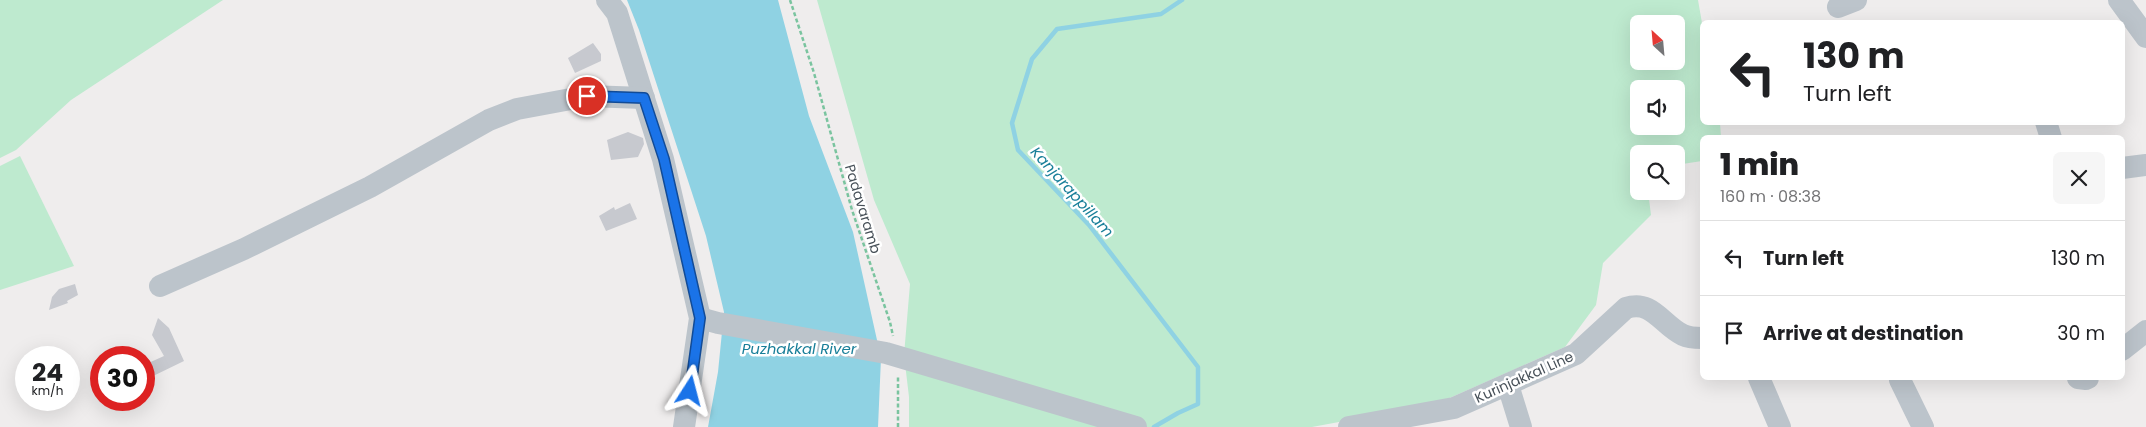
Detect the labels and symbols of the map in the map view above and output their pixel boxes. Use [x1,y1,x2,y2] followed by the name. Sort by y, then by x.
[1630,15,1685,70] north arrow
[566,75,608,117] pin
[1026,142,1119,242] water label: Kanjarappillam
[840,162,886,256] street label: Padavaramb
[742,338,857,359] water label: Puzhakkal River
[90,346,155,411] speed limit sign: 30
[1471,346,1577,408] street label: Kurinjakkal Line
[663,364,715,416] position arrow

